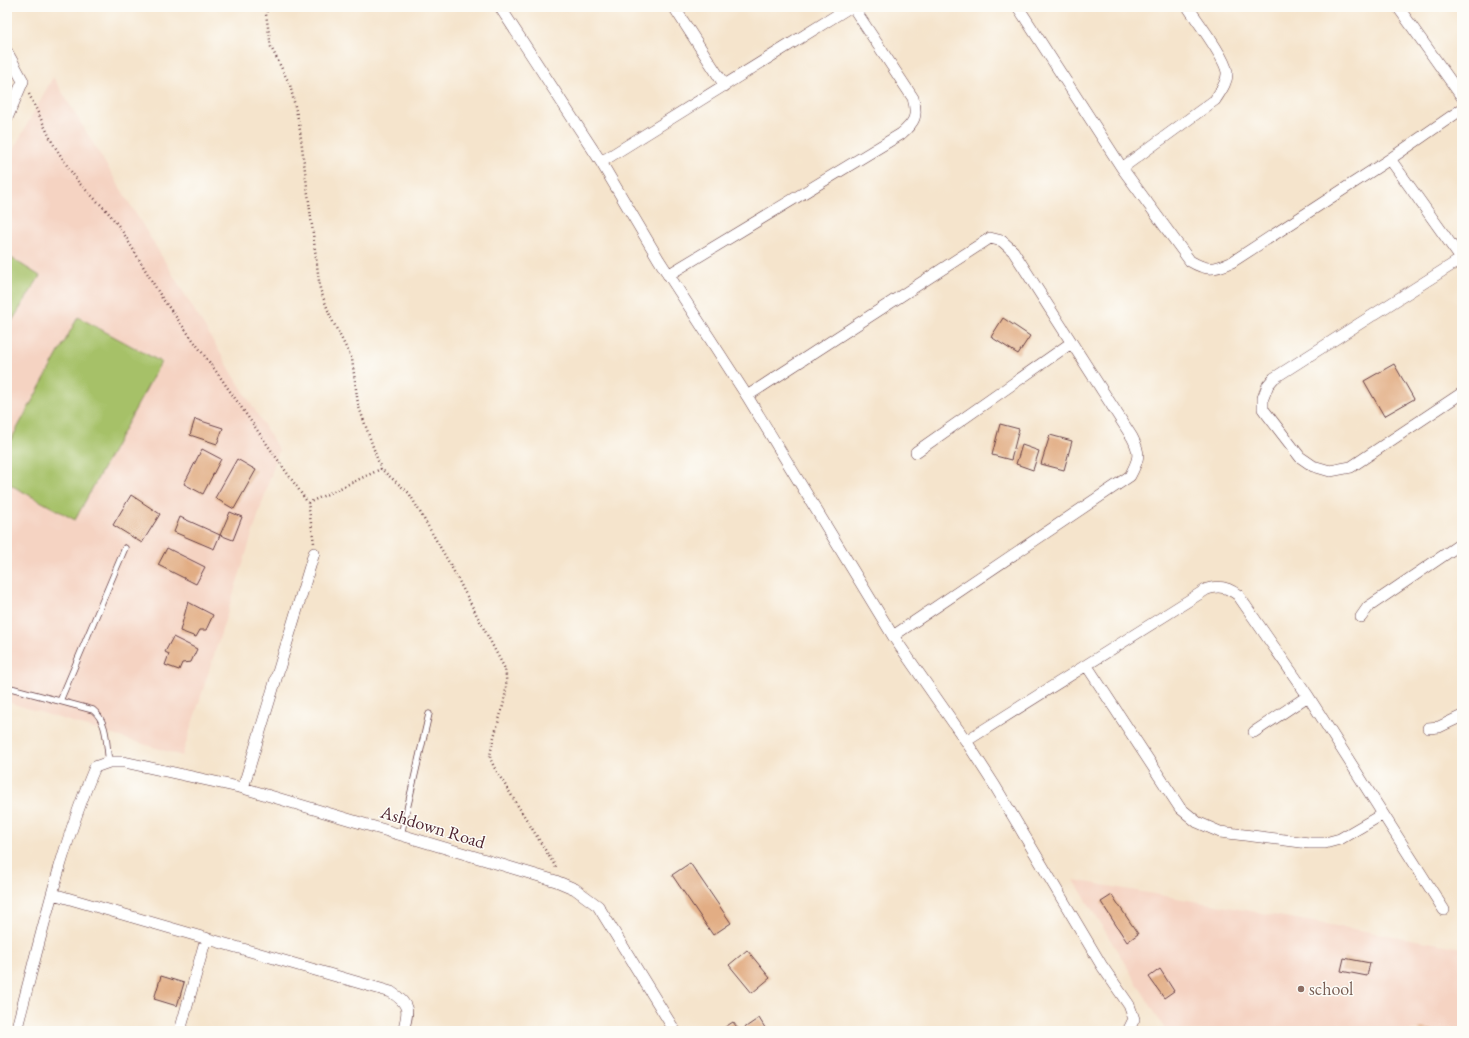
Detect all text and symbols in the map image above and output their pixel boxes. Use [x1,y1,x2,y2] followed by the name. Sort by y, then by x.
[377,799,489,854] street label: Ashdown Road
[1309,977,1353,1000] place label: school
[1296,984,1306,994] marker: school

